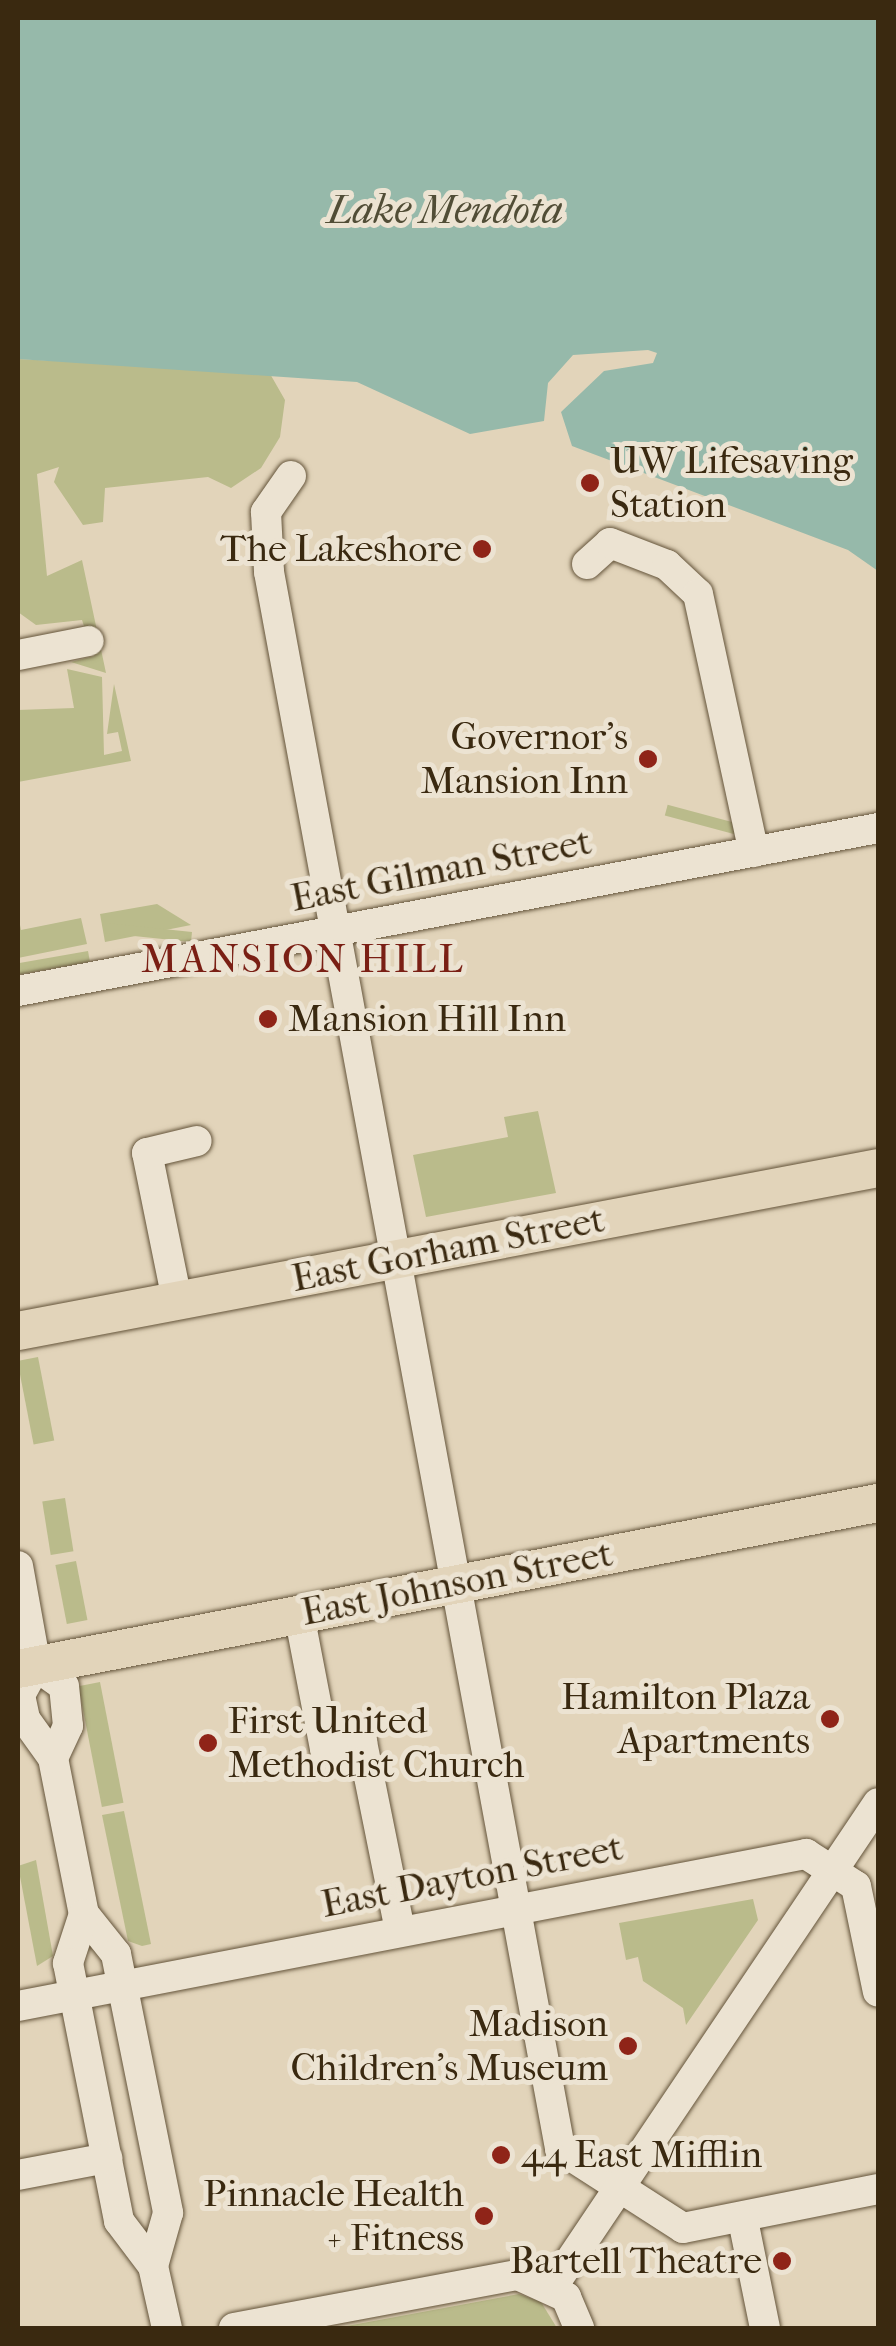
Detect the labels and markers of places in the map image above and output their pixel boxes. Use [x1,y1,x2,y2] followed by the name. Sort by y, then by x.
[610,438,853,528] place label: UW Lifesaving Station
[579,472,601,494] marker: UW Lifesaving Station
[220,526,462,572] place label: The Lakeshore
[471,538,493,560] marker: The Lakeshore
[420,714,628,804] place label: Governor's Mansion Inn
[637,748,659,770] marker: Governor's Mansion Inn
[288,996,566,1042] place label: Mansion Hill Inn
[257,1008,279,1030] marker: Mansion Hill Inn
[561,1674,810,1764] place label: Hamilton Plaza Apartments
[228,1698,525,1788] place label: First United Methodist Church
[819,1708,841,1730] marker: Hamilton Plaza Apartments
[197,1732,219,1754] marker: First United Methodist Church
[291,2001,608,2090] place label: Madison Children's Museum
[617,2035,639,2057] marker: Madison Children's Museum
[521,2132,762,2178] place label: 44 East Mifflin
[490,2144,512,2166] marker: 44 East Mifflin
[203,2171,464,2260] place label: Pinnacle Health + Fitness
[473,2205,495,2227] marker: Pinnacle Health + Fitness
[510,2238,762,2284] place label: Bartell Theatre
[771,2250,793,2272] marker: Bartell Theatre

